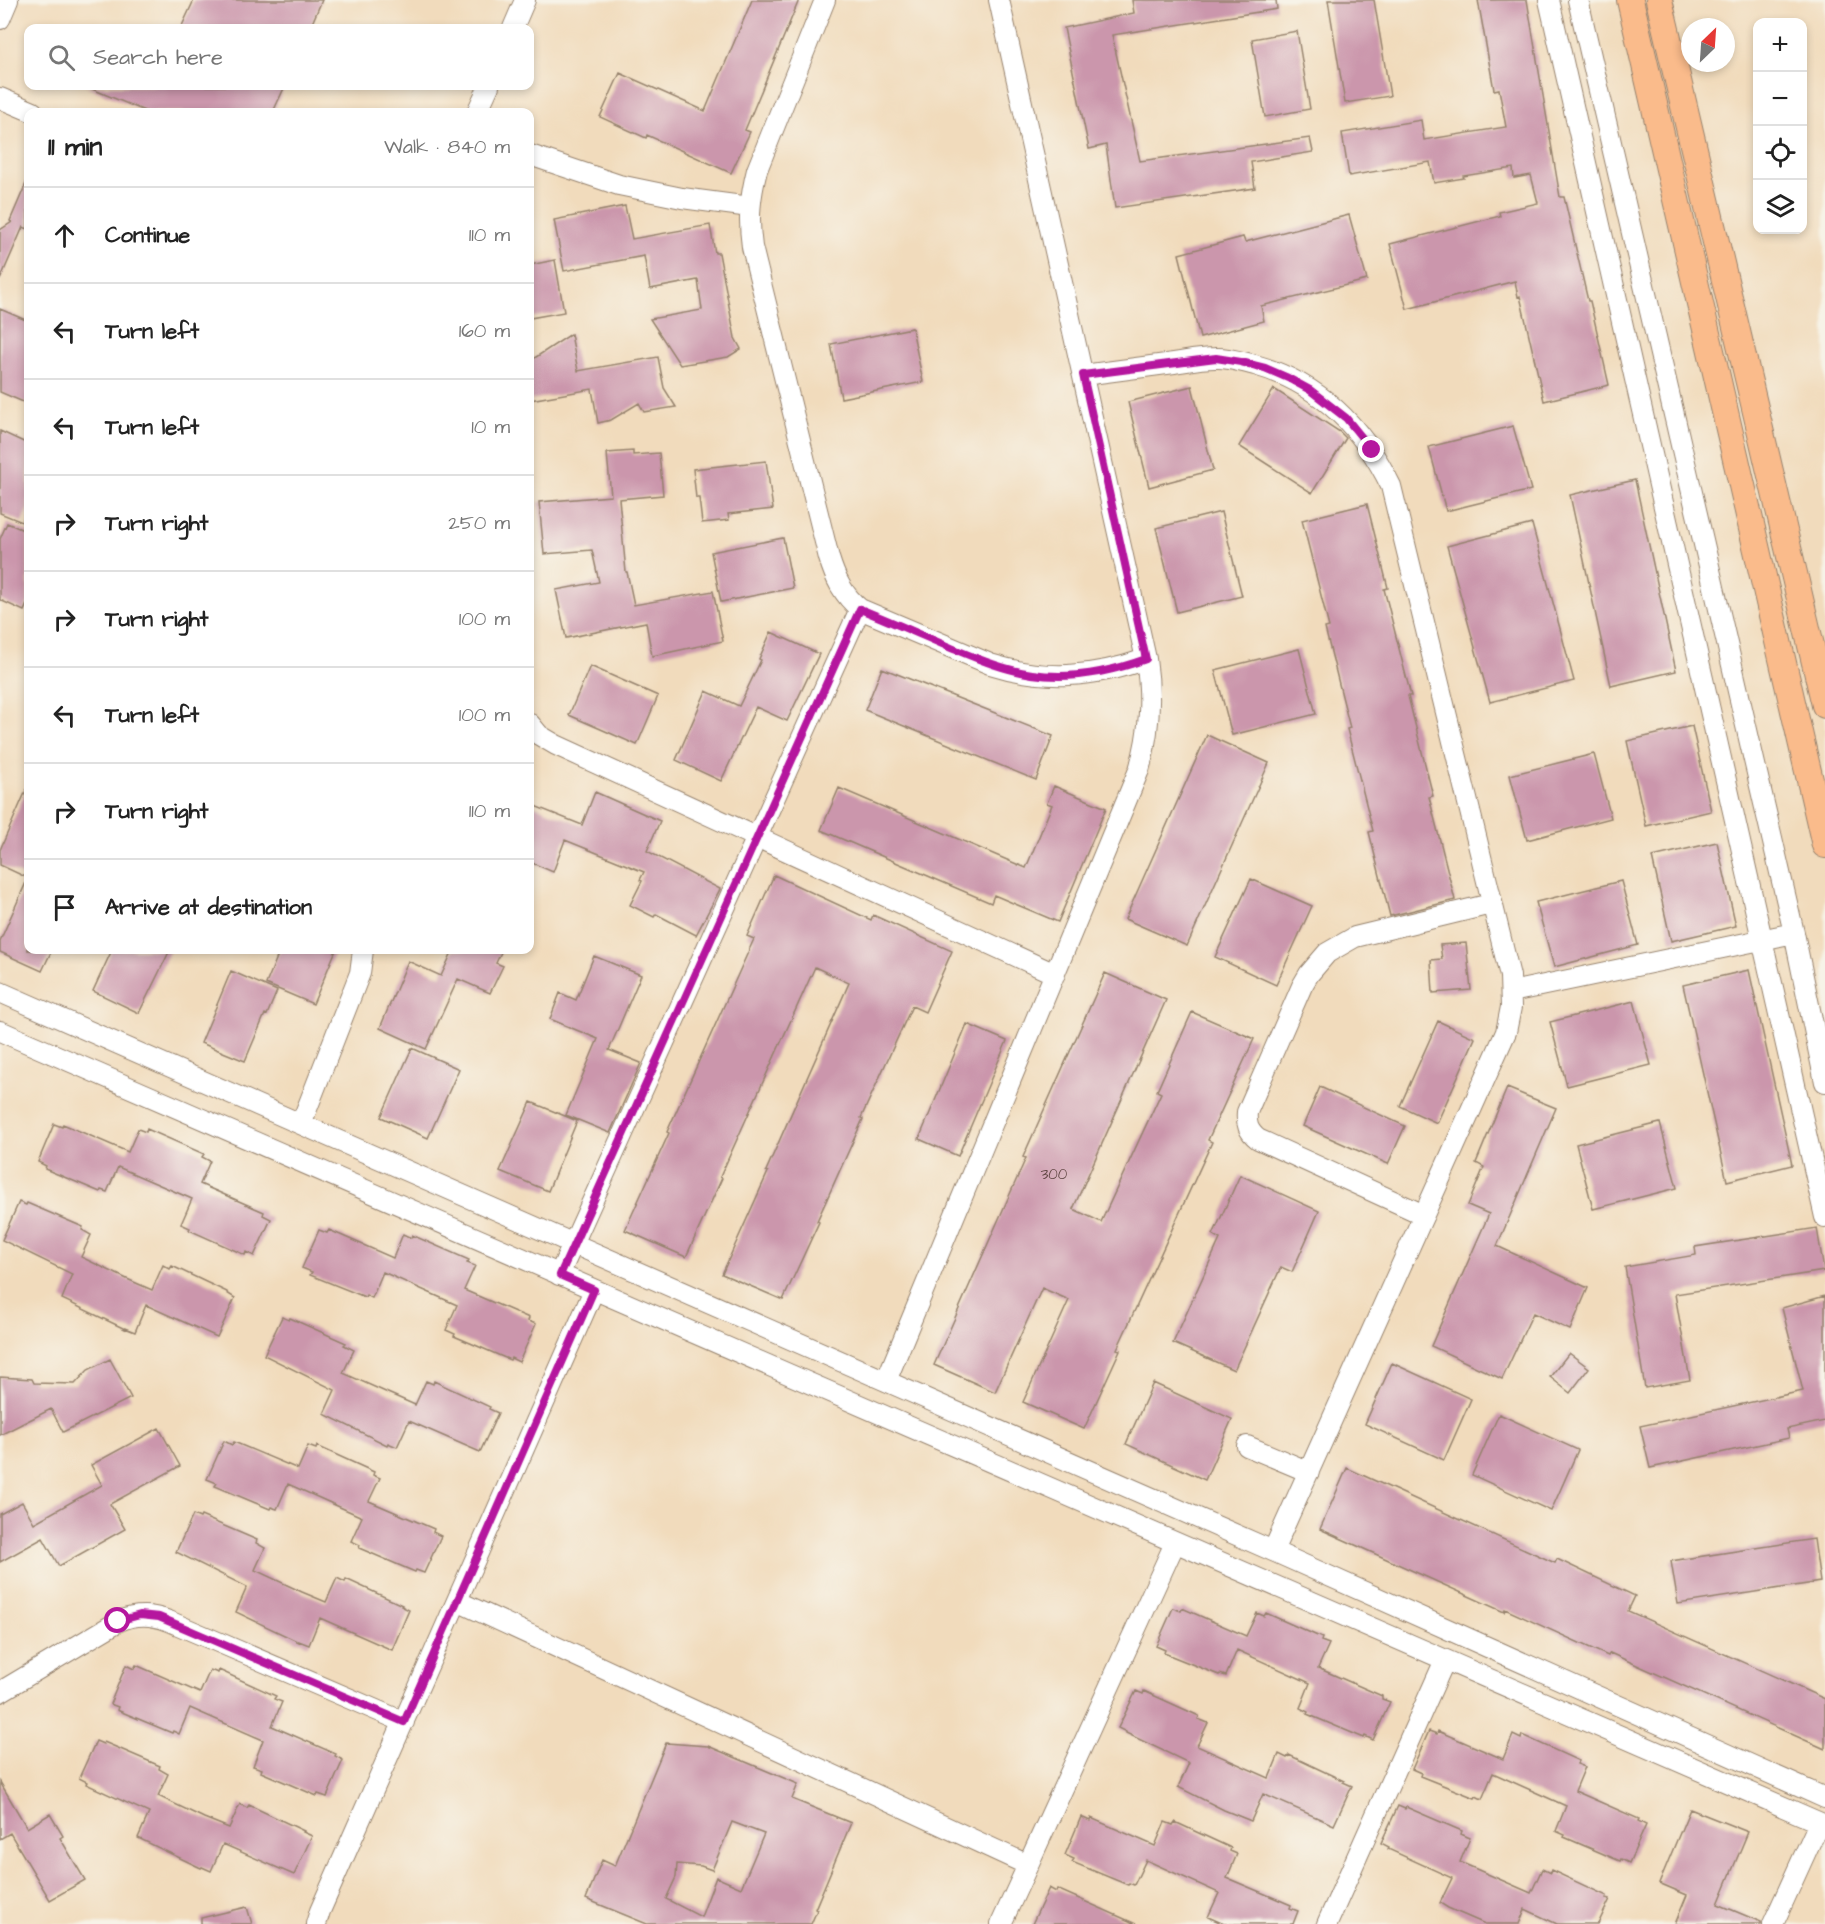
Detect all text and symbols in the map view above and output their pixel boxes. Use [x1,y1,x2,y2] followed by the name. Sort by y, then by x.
[1681,18,1735,72] north arrow
[1753,18,1807,234] map controls
[1753,18,1807,72] button: +
[24,24,534,90] search box
[45,41,78,74] icon: search
[93,42,223,73] text: Search here
[1753,72,1807,126] button: −
[1753,126,1807,180] button: locate
[48,129,102,165] text: 11 min
[384,133,510,161] text: Walk · 840 m
[1753,180,1807,234] button: layers
[48,219,81,252] icon: ahead
[105,220,190,251] text: Continue
[469,221,510,249] text: 110 m
[48,315,81,348] icon: left
[105,316,199,347] text: Turn left
[459,317,510,345] text: 160 m
[48,411,81,444] icon: left
[105,412,199,443] text: Turn left
[471,413,510,441] text: 10 m
[1358,436,1384,462] route end
[48,507,81,540] icon: right
[105,508,208,539] text: Turn right
[448,509,510,537] text: 250 m
[48,603,81,636] icon: right
[105,604,208,635] text: Turn right
[459,605,510,633] text: 100 m
[48,699,81,732] icon: left
[105,700,199,731] text: Turn left
[459,701,510,729] text: 100 m
[48,795,81,828] icon: right
[105,796,208,827] text: Turn right
[469,797,510,825] text: 110 m
[48,891,81,924] icon: arrive
[105,892,312,923] text: Arrive at destination
[1041,1164,1068,1185] house number: 300
[104,1607,130,1633] route start

